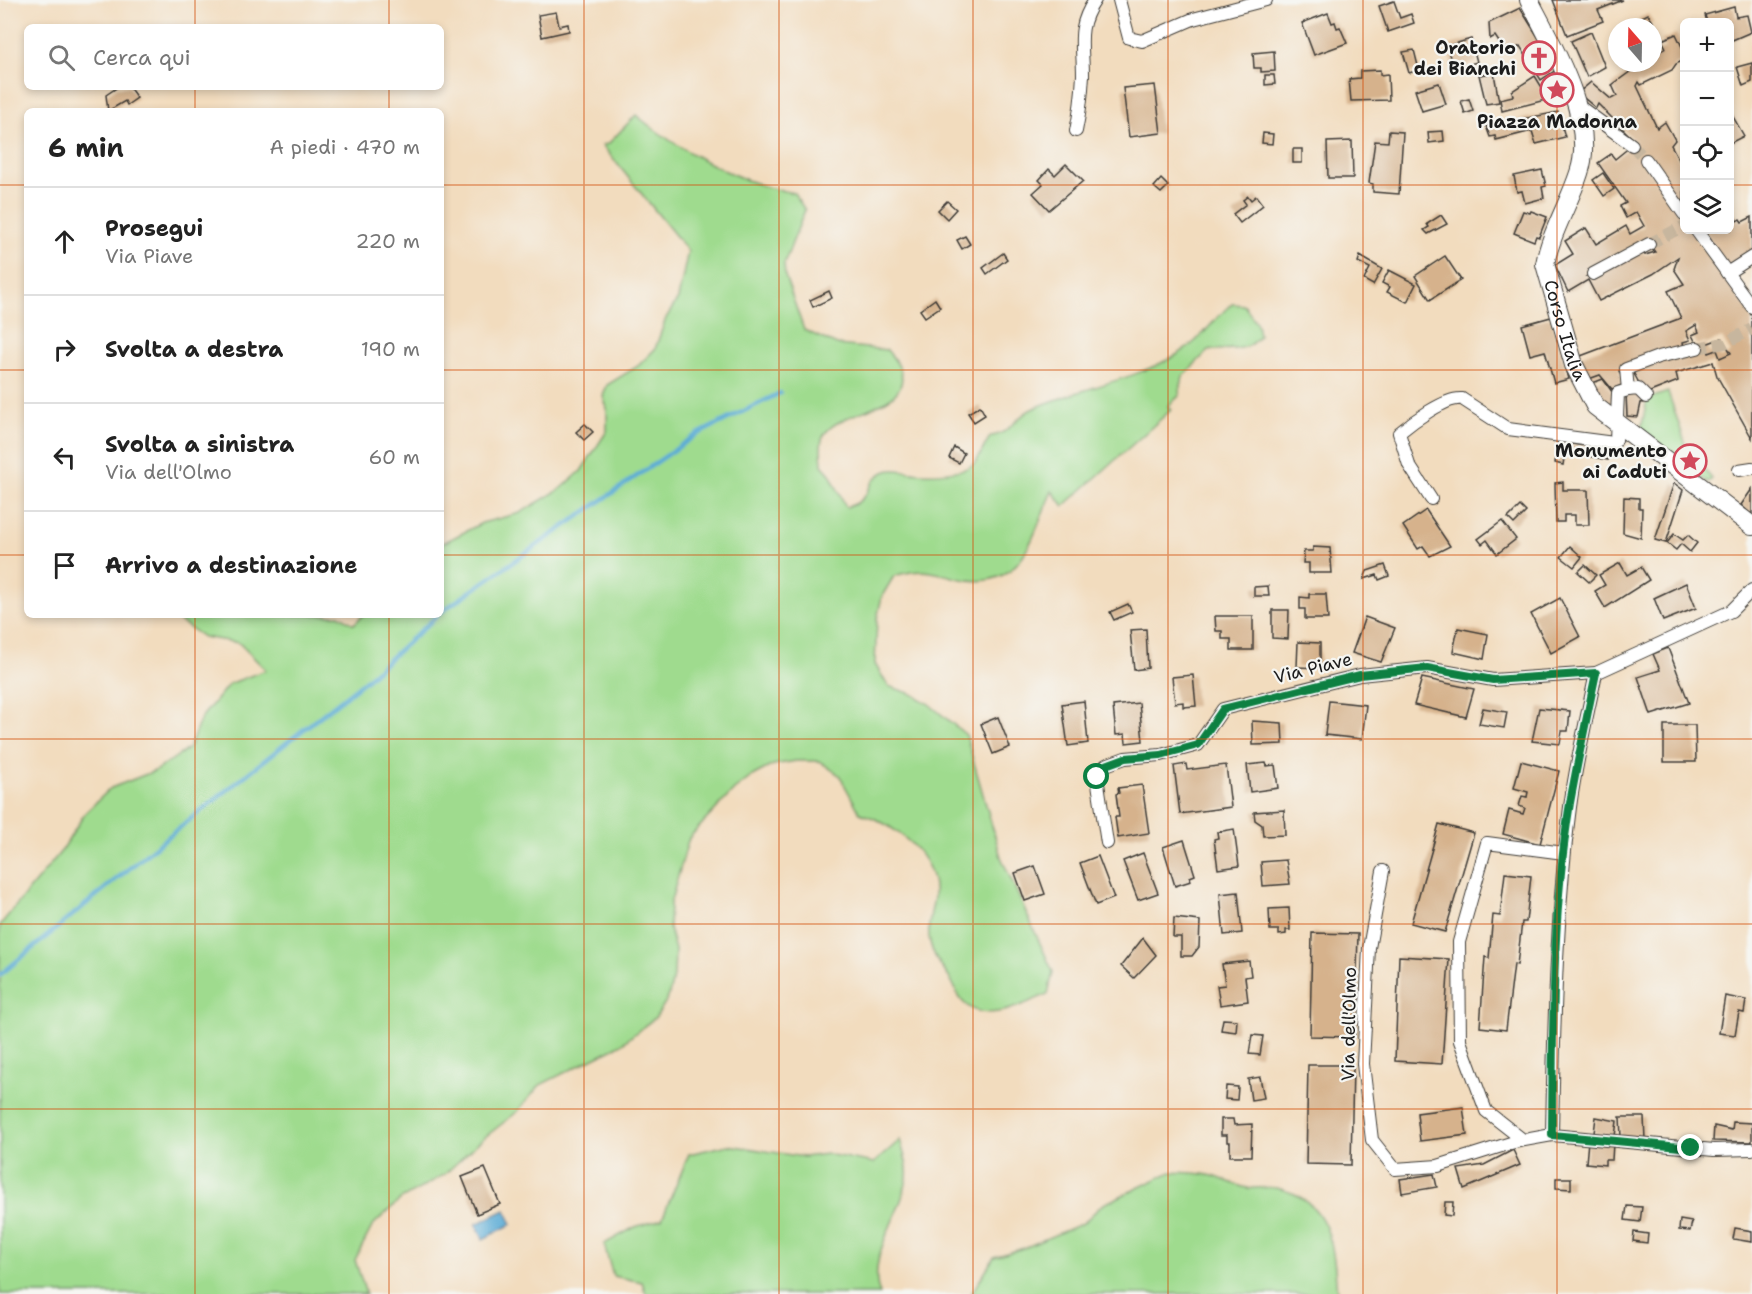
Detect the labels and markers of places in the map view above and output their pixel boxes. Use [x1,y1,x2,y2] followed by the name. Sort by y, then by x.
[1414,36,1516,81] place label: Oratorio dei Bianchi
[1521,40,1557,76] church icon: Oratorio dei Bianchi
[1539,72,1575,108] place icon: Piazza Madonna
[1477,110,1638,134] place label: Piazza Madonna
[1555,439,1667,484] place label: Monumento ai Caduti
[1672,443,1708,479] place icon: Monumento ai Caduti

